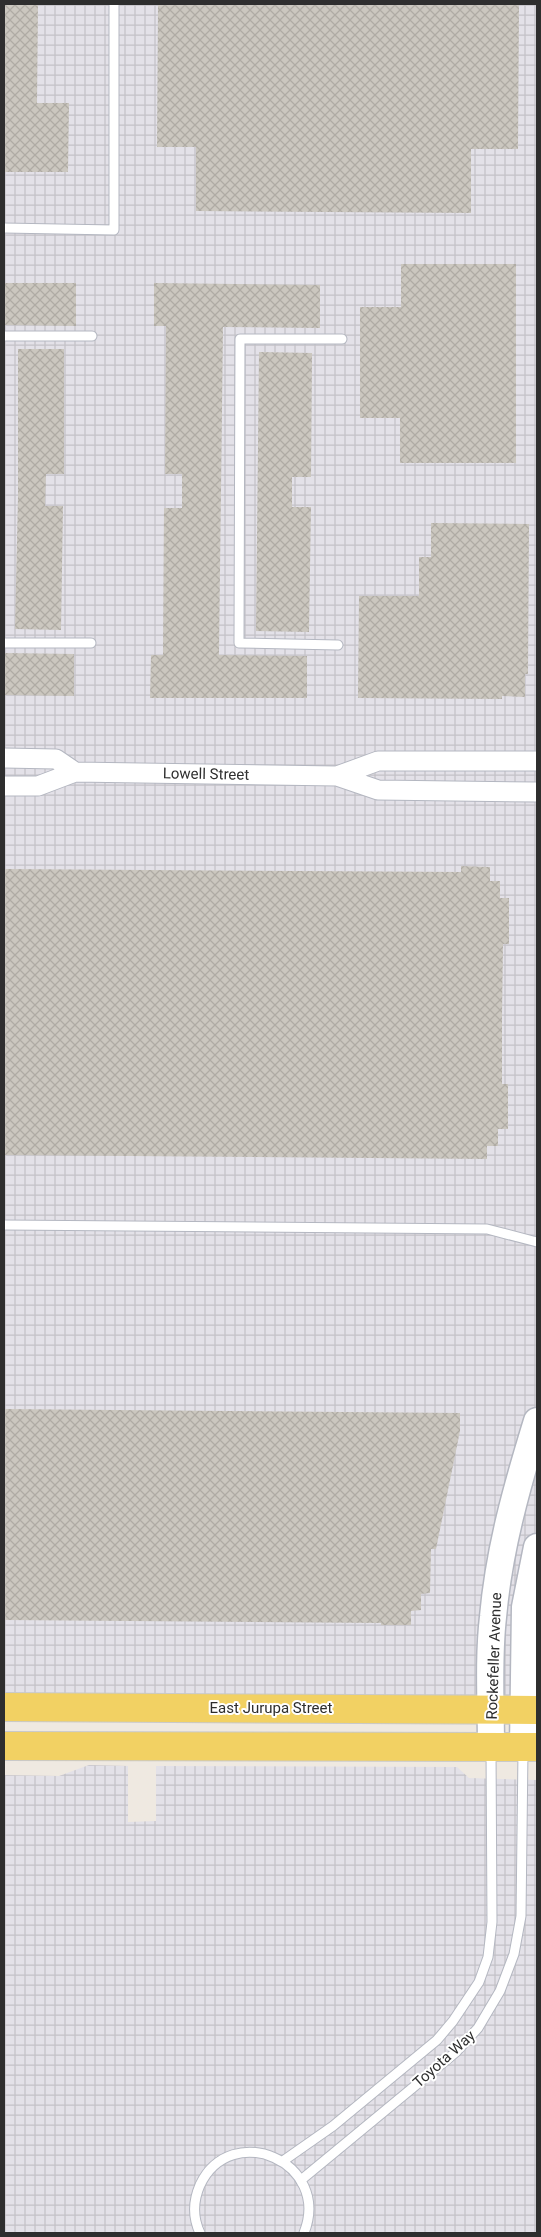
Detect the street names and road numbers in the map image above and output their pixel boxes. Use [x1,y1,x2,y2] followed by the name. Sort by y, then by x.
[163,764,249,784] street label: Lowell Street
[483,1592,505,1720] street label: Rockefeller Avenue
[210,1699,333,1717] street label: East Jurupa Street
[409,2026,479,2092] street label: Toyota Way

